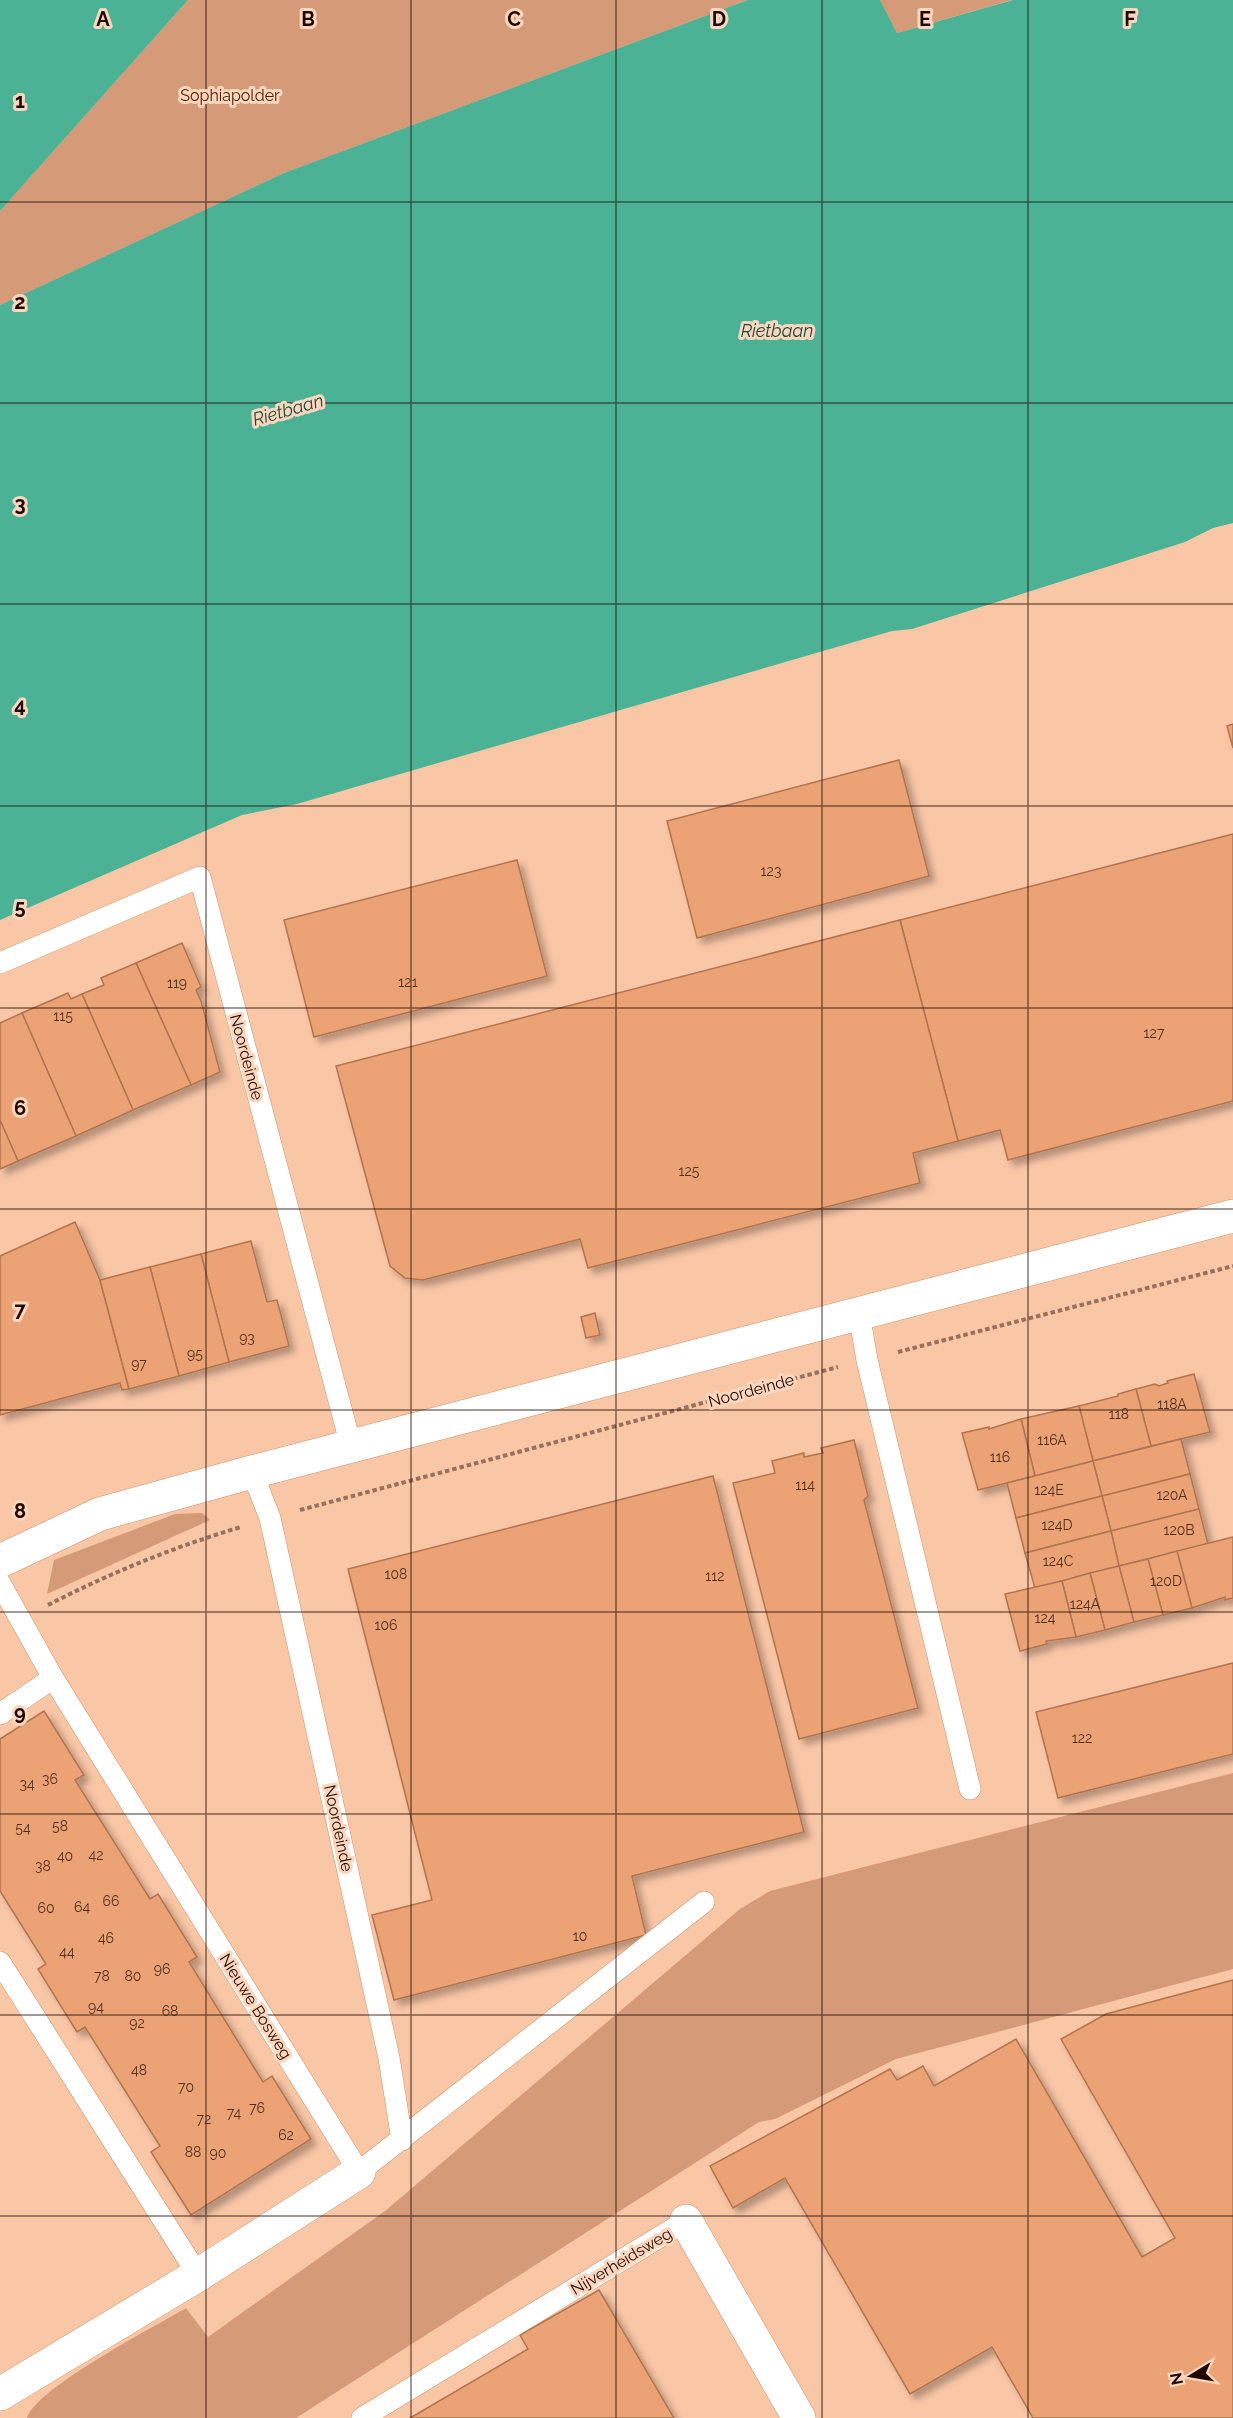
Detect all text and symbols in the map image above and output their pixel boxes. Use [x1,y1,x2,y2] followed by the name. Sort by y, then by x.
[96,7,110,31] text: A
[301,7,315,31] text: B
[507,7,521,31] text: C
[712,7,726,31] text: D
[919,7,931,31] text: E
[1124,7,1136,31] text: F
[180,86,280,105] park label: Sophiapolder
[15,89,25,113] text: 1
[14,290,26,314] text: 2
[741,320,813,341] water label: Rietbaan
[250,389,326,430] water label: Rietbaan
[14,492,26,516] text: 3
[14,693,26,717] text: 4
[761,863,781,879] house number: 123
[14,895,26,919] text: 5
[398,974,418,990] house number: 121
[167,975,187,991] house number: 119
[53,1008,73,1024] house number: 115
[226,1012,267,1102] street label: Noordeinde
[1144,1025,1165,1041] house number: 127
[14,1096,26,1120] text: 6
[679,1163,700,1179] house number: 125
[14,1298,26,1322] text: 7
[239,1330,255,1346] house number: 93
[187,1346,203,1362] house number: 95
[131,1356,147,1372] house number: 97
[706,1370,796,1411] street label: Noordeinde
[1157,1396,1187,1412] house number: 118A
[1109,1406,1129,1422] house number: 118
[1037,1432,1067,1448] house number: 116A
[990,1449,1010,1465] house number: 116
[795,1477,815,1493] house number: 114
[1034,1482,1064,1498] house number: 124E
[1156,1487,1188,1503] house number: 120A
[14,1499,26,1523] text: 8
[1042,1517,1072,1533] house number: 124D
[1163,1522,1195,1538] house number: 120B
[1043,1553,1074,1569] house number: 124C
[385,1566,407,1582] house number: 108
[705,1568,725,1584] house number: 112
[1150,1573,1182,1589] house number: 120D
[1070,1596,1101,1612] house number: 124A
[1035,1610,1056,1626] house number: 124
[374,1617,398,1633] house number: 106
[14,1701,26,1725] text: 9
[1072,1730,1092,1746] house number: 122
[42,1771,58,1787] house number: 36
[19,1776,35,1792] house number: 34
[320,1783,357,1873] street label: Noordeinde
[52,1818,68,1834] house number: 58
[15,1820,31,1836] house number: 54
[89,1847,103,1863] house number: 42
[57,1848,73,1864] house number: 40
[35,1858,51,1874] house number: 38
[103,1893,119,1909] house number: 66
[74,1899,90,1915] house number: 64
[37,1900,55,1916] house number: 60
[573,1928,587,1944] house number: 10
[98,1930,114,1946] house number: 46
[59,1944,75,1960] house number: 44
[216,1950,296,2062] street label: Nieuwe Bosweg
[154,1961,170,1977] house number: 96
[94,1968,110,1984] house number: 78
[125,1968,141,1984] house number: 80
[88,1999,104,2015] house number: 94
[162,2003,178,2019] house number: 68
[129,2015,145,2031] house number: 92
[131,2062,147,2078] house number: 48
[178,2079,194,2095] house number: 70
[249,2100,265,2116] house number: 76
[227,2105,242,2121] house number: 74
[197,2111,211,2127] house number: 72
[278,2127,294,2143] house number: 62
[185,2144,201,2160] house number: 88
[210,2145,226,2161] house number: 90
[567,2224,675,2299] street label: Nijverheidsweg
[1161,2346,1221,2406] north arrow
[1166,2371,1187,2387] text: N

